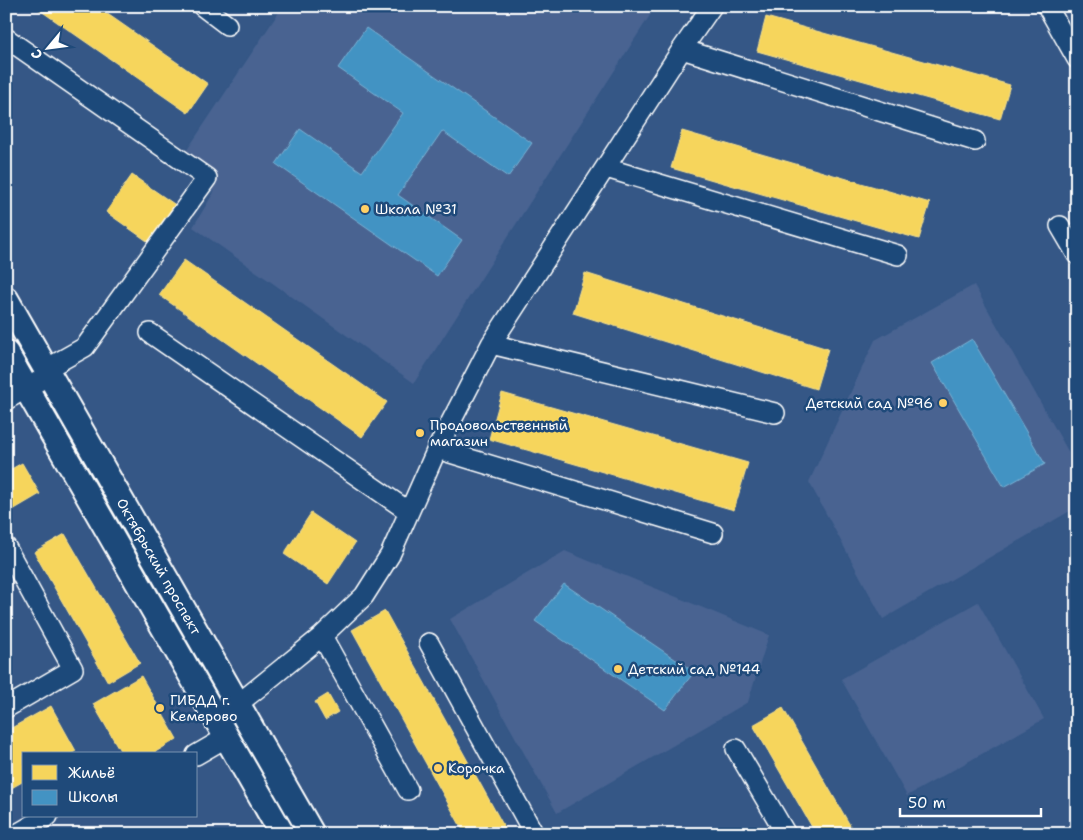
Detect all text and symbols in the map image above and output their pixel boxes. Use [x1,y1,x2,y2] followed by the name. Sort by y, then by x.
[22,22,72,72] north arrow
[27,46,47,62] text: С
[375,200,457,218] place label: Школа №31
[359,203,371,215] marker: Школа №31
[806,394,933,412] place label: Детский сад №96
[937,397,949,409] marker: Детский сад №96
[430,416,568,450] place label: Продовольственный магазин
[414,427,426,439] marker: Продовольственный магазин
[113,495,206,639] street label: Октябрьский проспект
[628,660,761,678] place label: Детский сад №144
[612,663,624,675] marker: Детский сад №144
[170,691,237,725] place label: ГИБДД г. Кемерово
[154,702,166,714] marker: ГИБДД г. Кемерово
[22,752,198,818] legend
[448,759,505,777] place label: Корочка
[432,762,444,774] marker: Корочка
[68,763,115,783] text: Жильё
[900,785,1042,817] scale bar
[68,787,118,807] text: Школы
[908,793,946,813] text: 50 m

